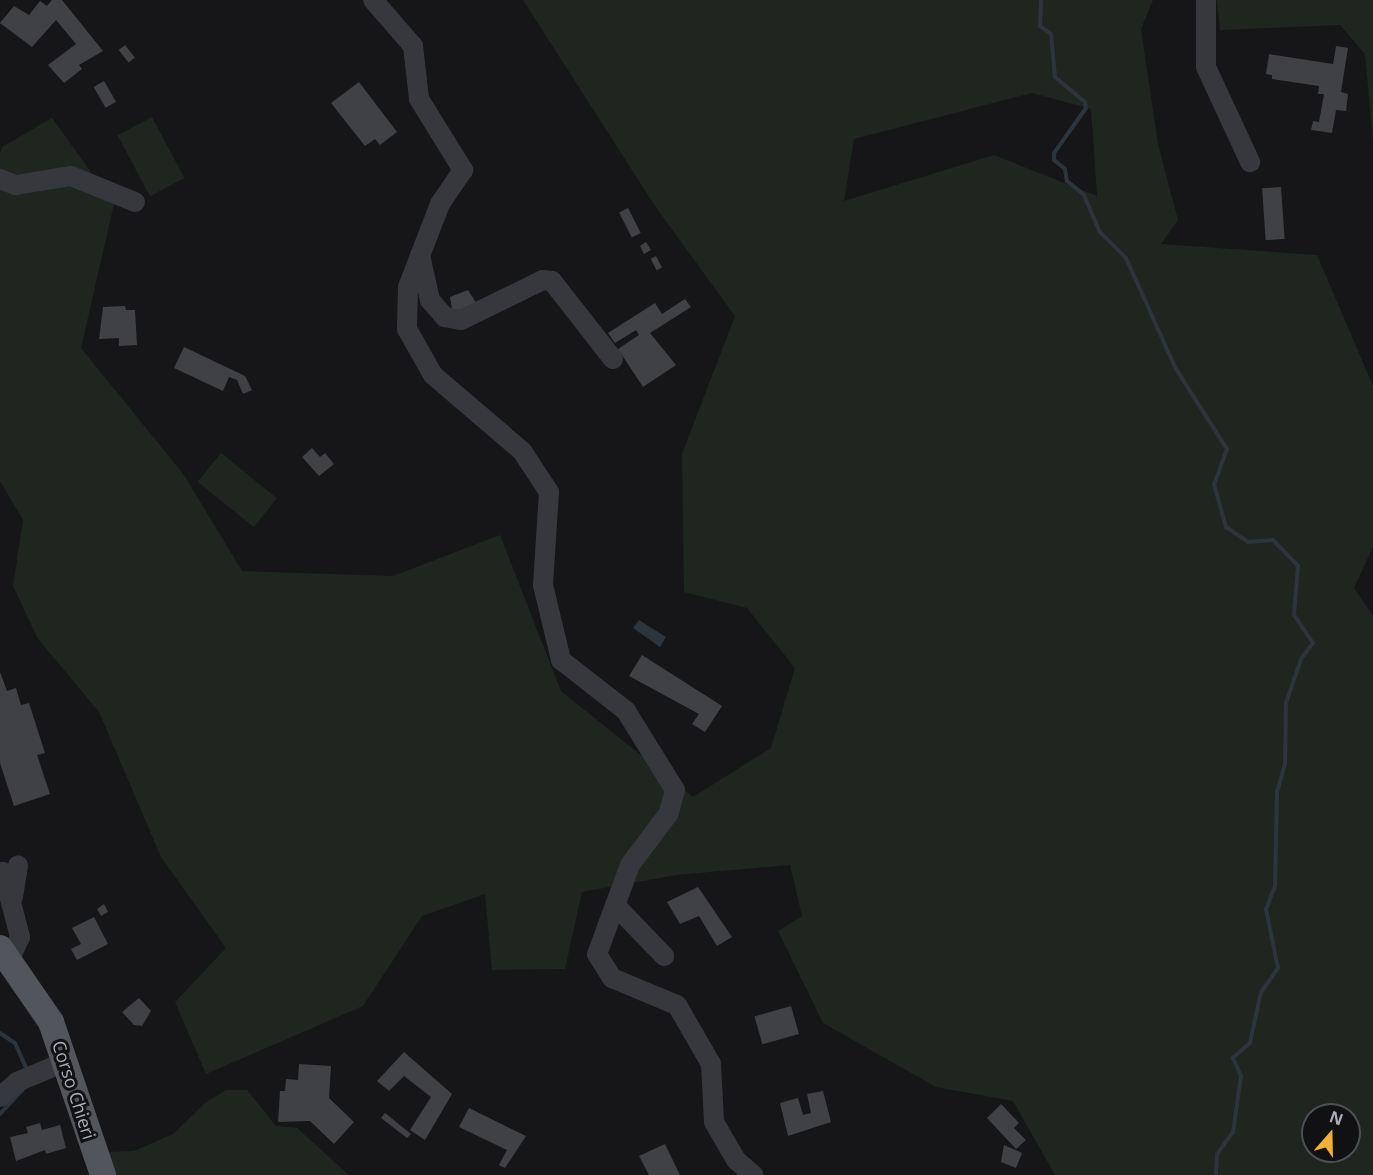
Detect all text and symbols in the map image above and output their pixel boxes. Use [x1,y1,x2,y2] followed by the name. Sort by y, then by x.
[48,1038,100,1142] street label: Corso Chieri
[1301,1103,1361,1163] north arrow
[1327,1105,1346,1131] text: N

